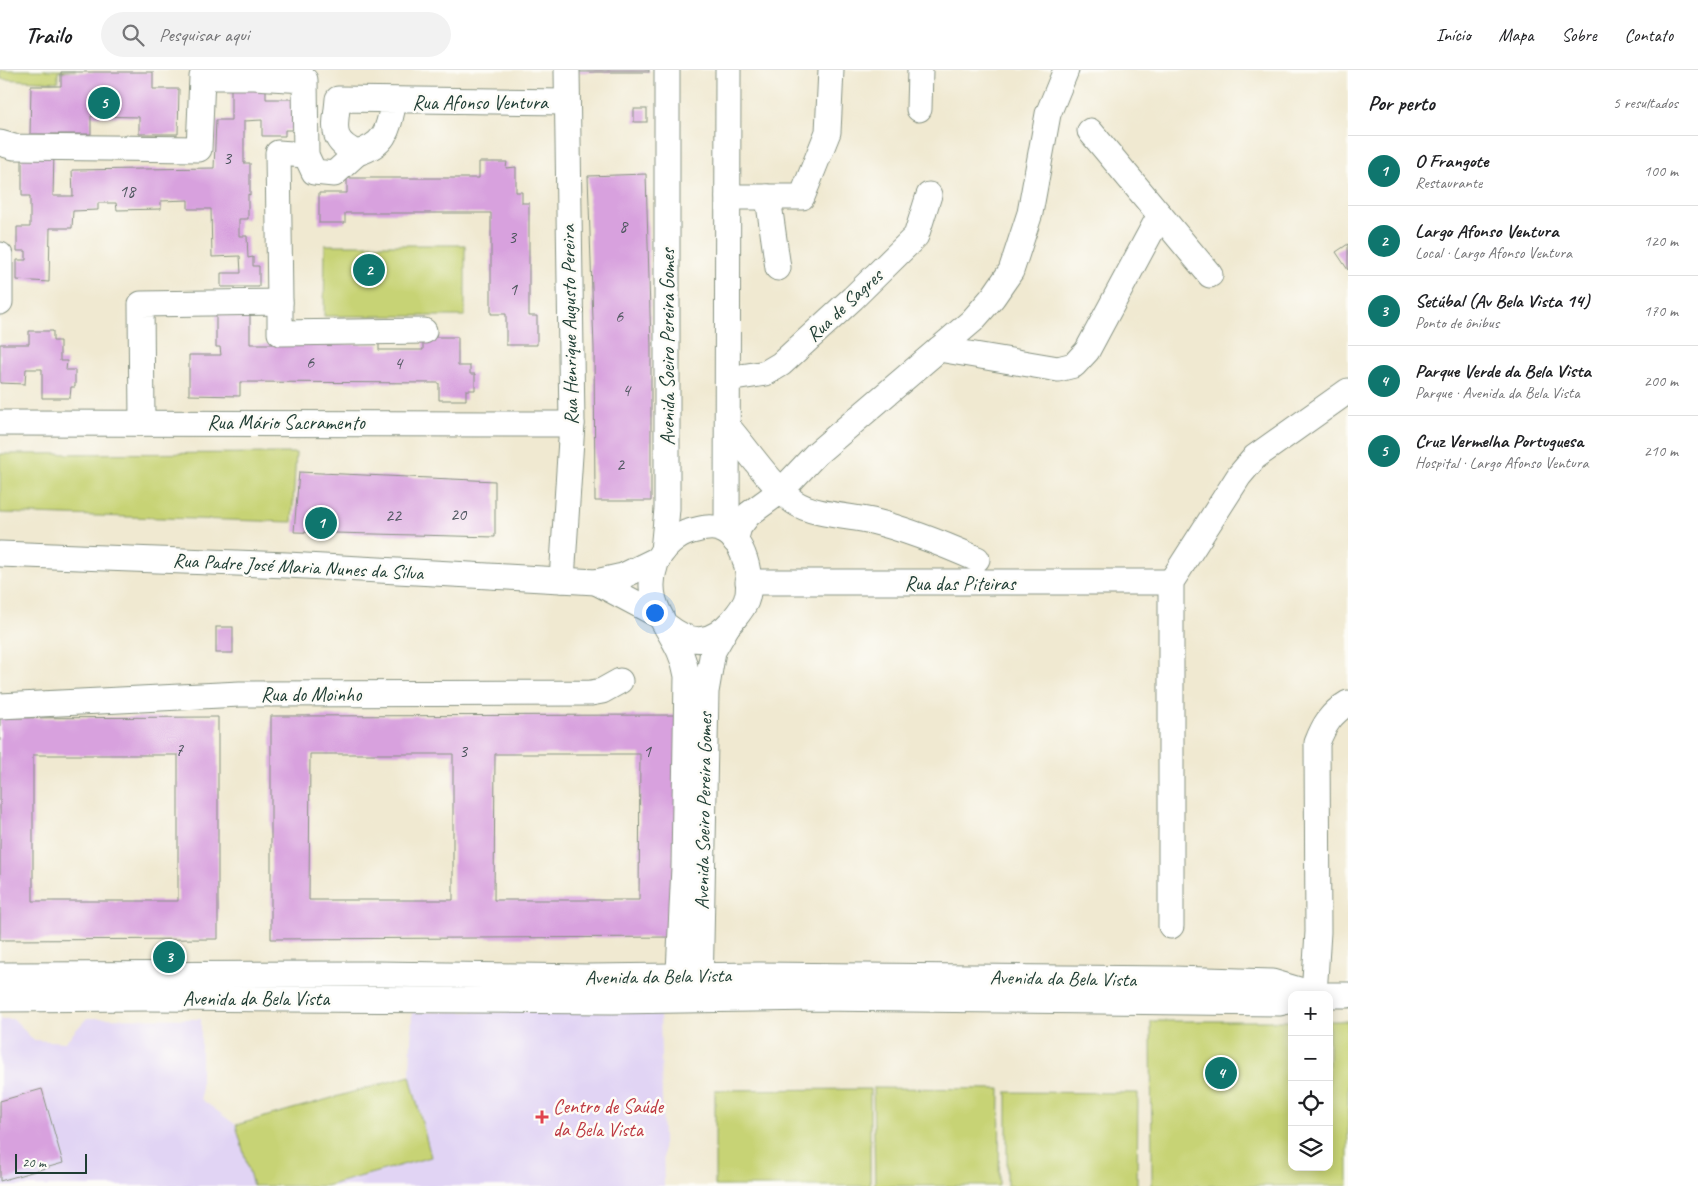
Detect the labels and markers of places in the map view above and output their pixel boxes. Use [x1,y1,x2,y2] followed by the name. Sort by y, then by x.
[88,84,120,122] pin: 5
[353,251,385,289] pin: 2
[305,504,337,542] pin: 1
[153,938,185,976] pin: 3
[1205,1054,1237,1092] pin: 4
[553,1094,664,1142] place label: Centro de Saúde da Bela Vista
[535,1110,549,1124] marker: Centro de Saúde da Bela Vista

